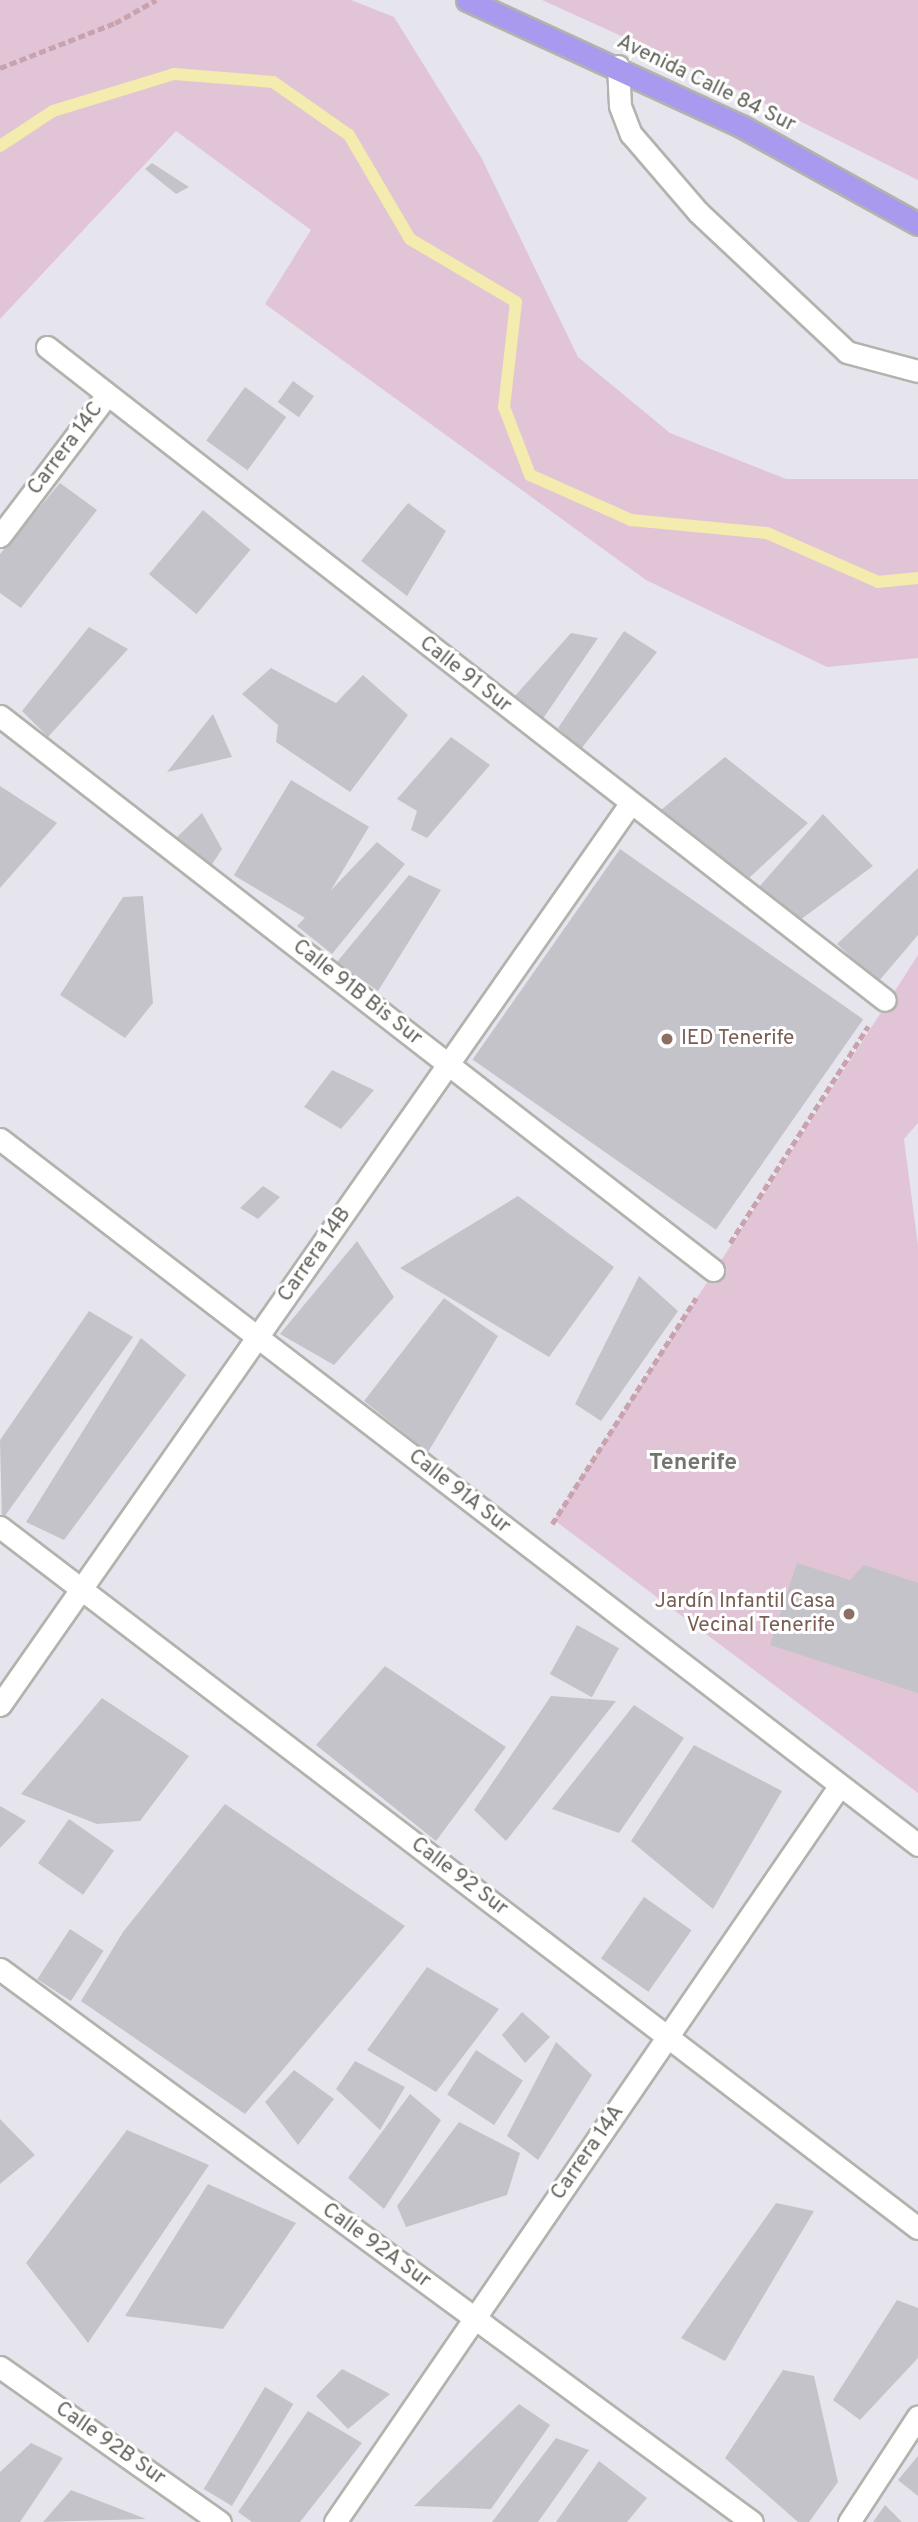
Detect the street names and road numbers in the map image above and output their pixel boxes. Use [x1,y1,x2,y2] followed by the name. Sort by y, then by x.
[613,30,799,138] street label: Avenida Calle 84 Sur
[23,398,109,500] street label: Carrera 14C
[414,631,516,719] street label: Calle 91 Sur
[287,935,427,1051] street label: Calle 91B Bis Sur
[273,1203,357,1307] street label: Carrera 14B
[403,1444,515,1540] street label: Calle 91A Sur
[406,1832,512,1922] street label: Calle 92 Sur
[546,2101,630,2205] street label: Carrera 14A
[316,2198,436,2294] street label: Calle 92A Sur
[50,2397,170,2491] street label: Calle 92B Sur

